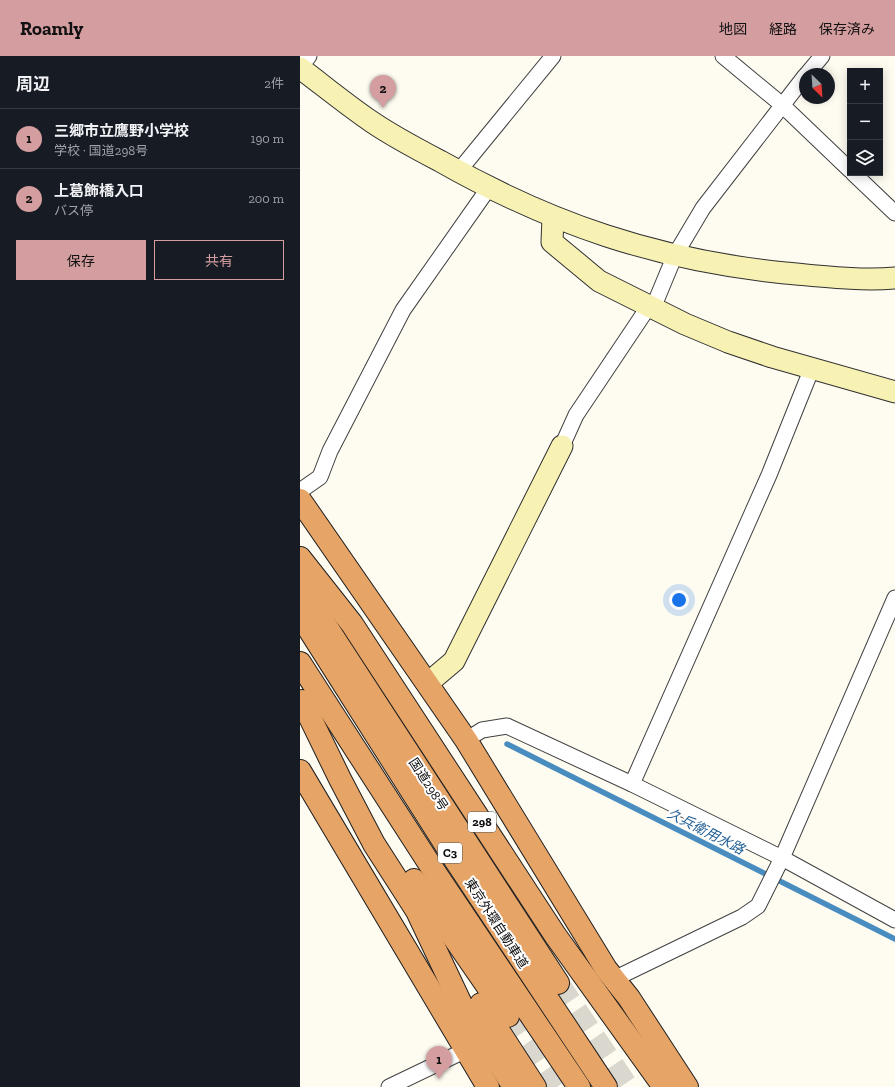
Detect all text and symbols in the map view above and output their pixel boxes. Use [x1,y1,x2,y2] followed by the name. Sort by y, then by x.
[20,17,83,40] text: Roamly
[719,21,747,38] text: 地図
[769,21,797,38] text: 経路
[819,21,875,38] text: 保存済み
[799,68,835,104] north arrow
[847,68,883,176] map controls
[847,68,883,104] button: +
[16,74,50,94] text: 周辺
[370,75,396,108] pin: 2
[264,76,284,91] text: 2件
[847,104,883,140] button: −
[54,122,189,140] text: 三郷市立鷹野小学校
[26,131,32,146] text: 1
[250,131,284,146] text: 190 m
[847,140,883,176] button: layers
[54,143,148,158] text: 学校 · 国道298号
[54,182,144,200] text: 上葛飾橋入口
[26,191,32,206] text: 2
[248,191,284,206] text: 200 m
[54,203,93,218] text: バス停
[16,240,146,280] button: 保存
[154,240,284,280] button: 共有
[669,590,689,610] your location
[406,755,451,813] street label: 国道298号
[664,805,748,859] water label: 久兵衛用水路
[468,812,496,832] road number: 298
[438,843,462,863] road number: C3
[462,876,531,971] street label: 東京外環自動車道
[426,1046,452,1079] pin: 1

